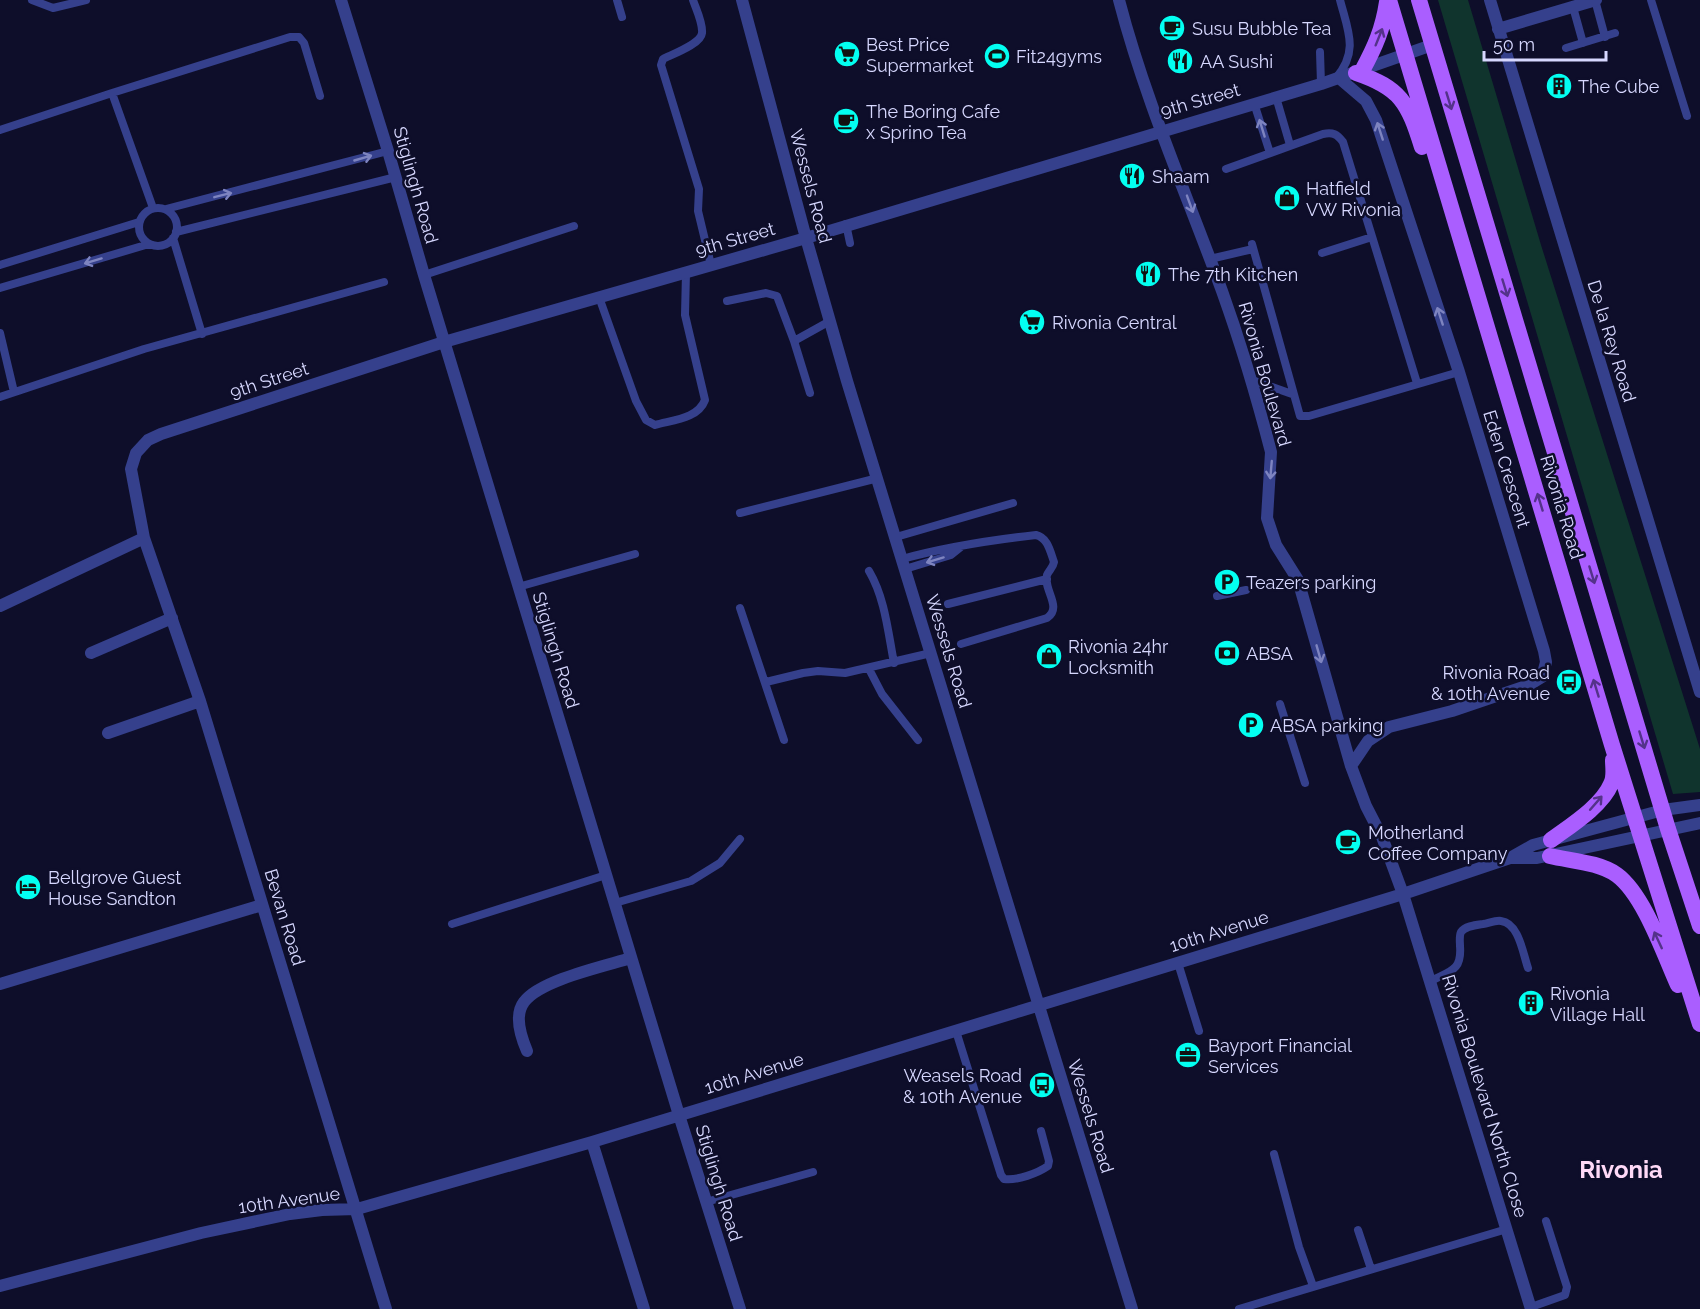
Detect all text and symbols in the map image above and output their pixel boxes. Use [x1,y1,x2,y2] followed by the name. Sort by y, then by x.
[1157,13,1187,43] cafe icon: Susu Bubble Tea
[1192,18,1331,39] place label: Susu Bubble Tea
[1484,24,1606,62] scale bar
[1374,28,1385,47] one-way arrow
[866,34,974,76] place label: Best Price Supermarket
[1493,34,1535,55] text: 50 m
[832,39,862,69] supermarket icon: Best Price Supermarket
[982,41,1012,71] sports icon: Fit24gyms
[1016,46,1102,67] place label: Fit24gyms
[1165,46,1195,76] restaurant icon: AA Sushi
[1200,51,1273,72] place label: AA Sushi
[1544,71,1574,101] building icon: The Cube
[1578,76,1660,97] place label: The Cube
[1158,79,1242,121] street label: 9th Street
[1444,91,1455,110] one-way arrow
[866,101,1001,143] place label: The Boring Cafe x Sprino Tea
[831,106,861,136] cafe icon: The Boring Cafe x Sprino Tea
[1256,119,1267,138] one-way arrow
[1373,122,1384,141] one-way arrow
[389,124,443,246] street label: Stiglingh Road
[786,127,836,245] street label: Wessels Road
[353,152,372,163] one-way arrow
[1117,161,1147,191] restaurant icon: Shaam
[1152,166,1210,187] place label: Shaam
[1306,178,1401,220] place label: Hatfield VW Rivonia
[1272,183,1302,213] shop icon: Hatfield VW Rivonia
[213,189,232,200] one-way arrow
[1185,194,1196,213] one-way arrow
[693,218,777,260] street label: 9th Street
[84,256,103,267] one-way arrow
[1133,259,1163,289] restaurant icon: The 7th Kitchen
[1168,264,1298,285] place label: The 7th Kitchen
[1500,278,1511,297] one-way arrow
[1584,278,1640,404] street label: De la Rey Road
[1234,299,1296,449] street label: Rivonia Boulevard
[1017,307,1047,337] supermarket icon: Rivonia Central
[1434,307,1445,326] one-way arrow
[1052,312,1177,333] place label: Rivonia Central
[227,357,311,403] street label: 9th Street
[1479,408,1535,530] street label: Eden Crescent
[1536,452,1588,562] street label: Rivonia Road
[1265,459,1276,479] one-way arrow
[1534,492,1545,511] one-way arrow
[925,555,944,566] one-way arrow
[1587,565,1598,584] one-way arrow
[1212,567,1242,597] parking icon: Teazers parking
[1246,572,1376,593] place label: Teazers parking
[528,589,584,711] street label: Stiglingh Road
[922,592,976,710] street label: Wessels Road
[1068,636,1169,678] place label: Rivonia 24hr Locksmith
[1212,638,1242,668] bank icon: ABSA
[1034,641,1064,671] shop icon: Rivonia 24hr Locksmith
[1246,643,1293,664] place label: ABSA
[1314,644,1325,663] one-way arrow
[1431,662,1550,704] place label: Rivonia Road & 10th Avenue
[1554,667,1584,697] bus stop icon: Rivonia Road & 10th Avenue
[1589,679,1600,698] one-way arrow
[1236,710,1266,740] parking icon: ABSA parking
[1270,715,1383,736] place label: ABSA parking
[1637,730,1648,749] one-way arrow
[1589,796,1603,811] one-way arrow
[1368,822,1508,864] place label: Motherland Coffee Company
[1333,827,1363,857] cafe icon: Motherland Coffee Company
[260,866,310,968] street label: Bevan Road
[48,867,181,909] place label: Bellgrove Guest House Sandton
[13,872,43,902] hotel icon: Bellgrove Guest House Sandton
[1167,906,1271,956] street label: 10th Avenue
[1652,932,1663,950] one-way arrow
[1438,972,1532,1221] street label: Rivonia Boulevard North Close
[1550,983,1645,1025] place label: Rivonia Village Hall
[1516,988,1546,1018] building icon: Rivonia Village Hall
[1208,1035,1352,1077] place label: Bayport Financial Services
[1173,1040,1203,1070] office icon: Bayport Financial Services
[702,1048,806,1098] street label: 10th Avenue
[1064,1057,1118,1175] street label: Wessels Road
[903,1065,1022,1107] place label: Weasels Road & 10th Avenue
[1027,1070,1057,1100] bus stop icon: Weasels Road & 10th Avenue
[691,1122,747,1244] street label: Stiglingh Road
[1579,1155,1663,1184] district label: Rivonia
[237,1182,342,1218] street label: 10th Avenue

